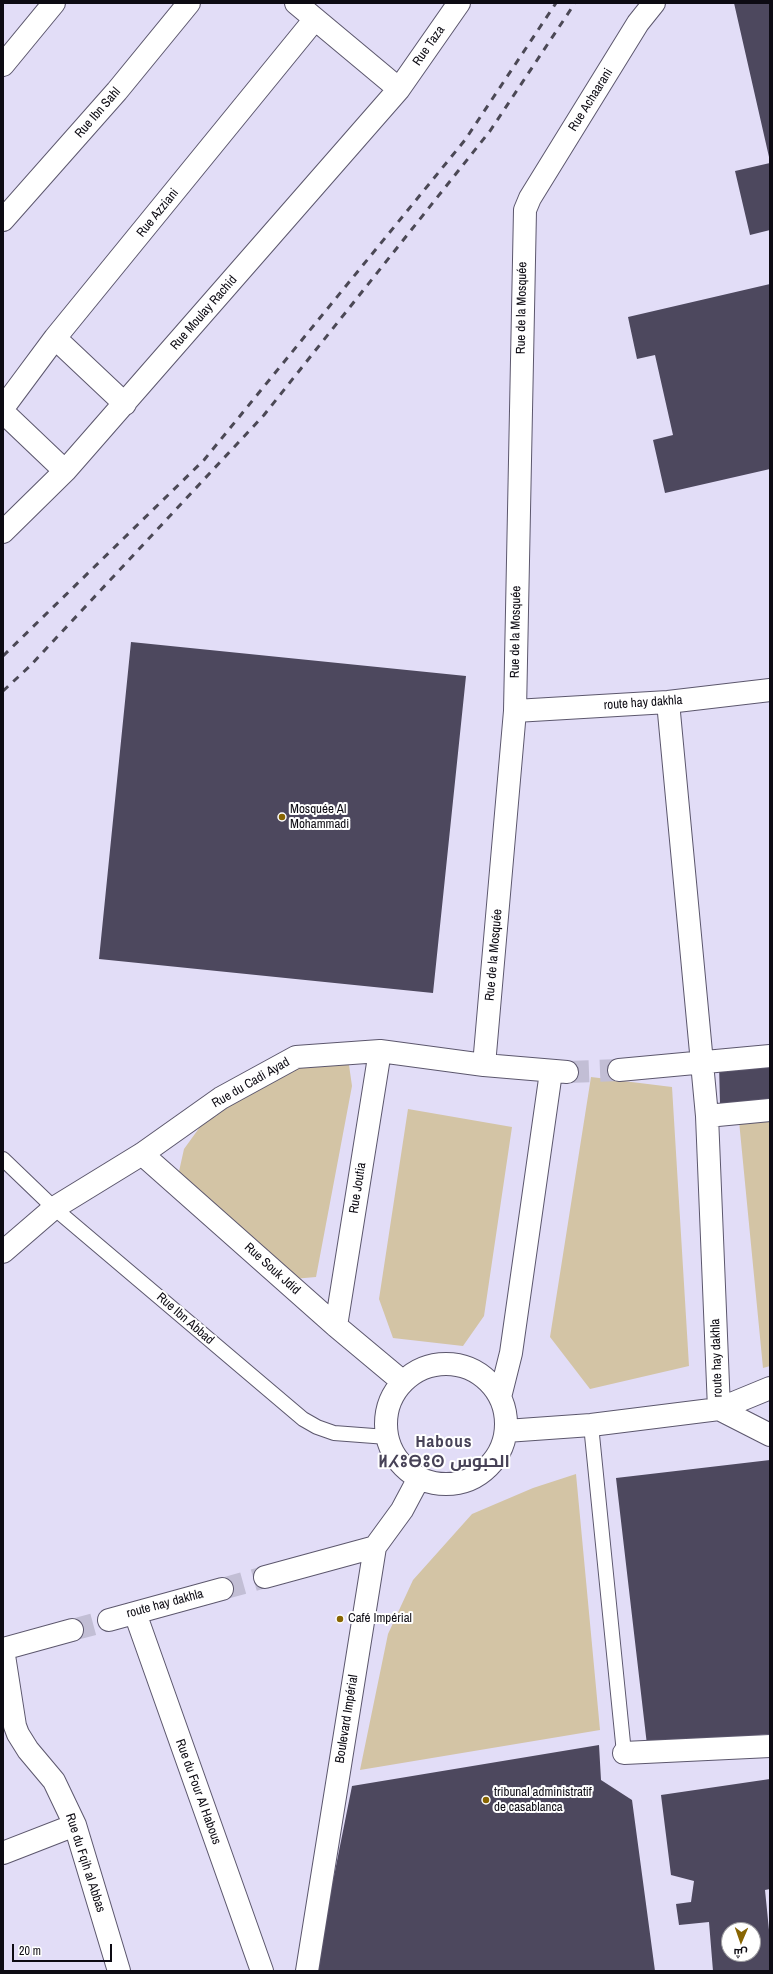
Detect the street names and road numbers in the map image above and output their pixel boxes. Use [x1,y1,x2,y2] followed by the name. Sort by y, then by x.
[410,23,448,69] street label: Rue Taza
[566,66,616,134] street label: Rue Achaarani
[72,85,124,141] street label: Rue Ibn Sahl
[134,186,182,240] street label: Rue Azziani
[513,262,531,354] street label: Rue de la Mosquée
[167,273,241,353] street label: Rue Moulay Rachid
[507,586,525,678] street label: Rue de la Mosquée
[603,692,683,714] street label: route hay dakhla
[482,908,506,1002] street label: Rue de la Mosquée
[209,1055,293,1111] street label: Rue du Cadi Ayad
[346,1161,370,1215] street label: Rue Joutia
[241,1240,303,1298] street label: Rue Souk Jdid
[153,1290,217,1348] street label: Rue Ibn Abbad
[708,1318,726,1398] street label: route hay dakhla
[125,1586,205,1622] street label: route hay dakhla
[332,1674,362,1764] street label: Boulevard Impérial
[172,1737,224,1847] street label: Rue du Four Al Habous
[62,1812,108,1914] street label: Rue du Fqih al Abbas

